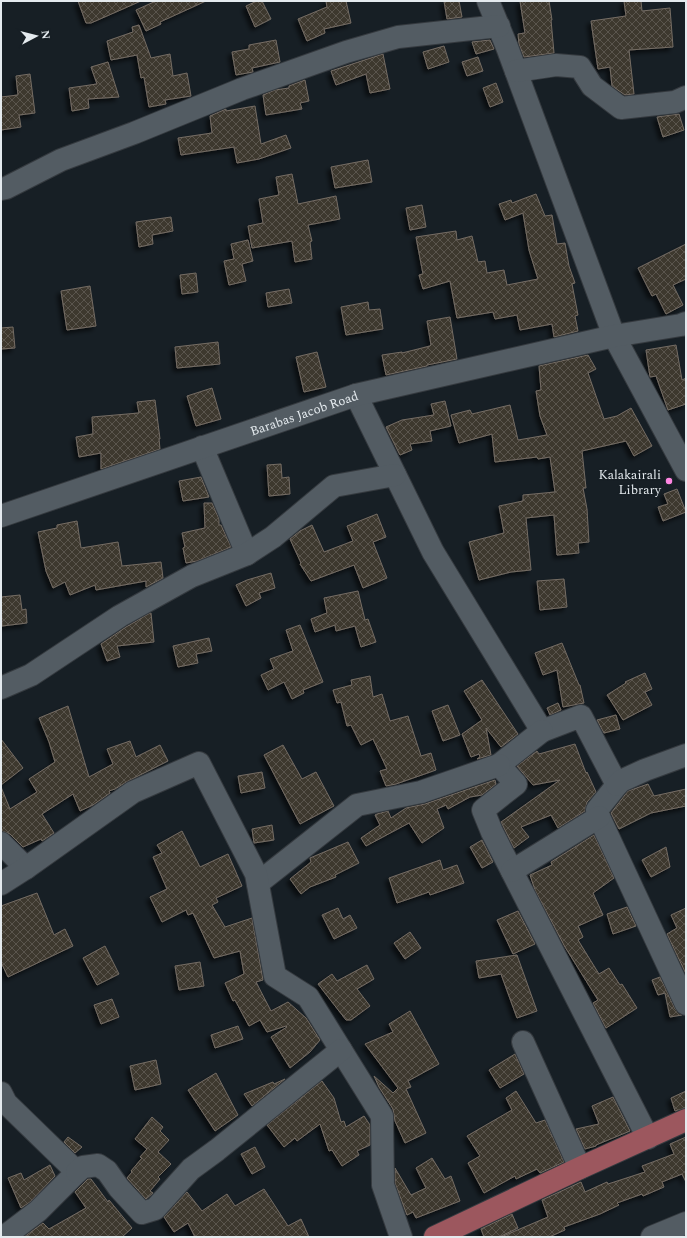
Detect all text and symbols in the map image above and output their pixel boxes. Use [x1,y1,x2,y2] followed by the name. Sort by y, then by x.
[16,16,56,56] north arrow
[36,29,54,40] text: N
[247,386,361,441] street label: Barabas Jacob Road
[599,465,662,500] place label: Kalakairali Library
[664,476,674,486] marker: Kalakairali Library

